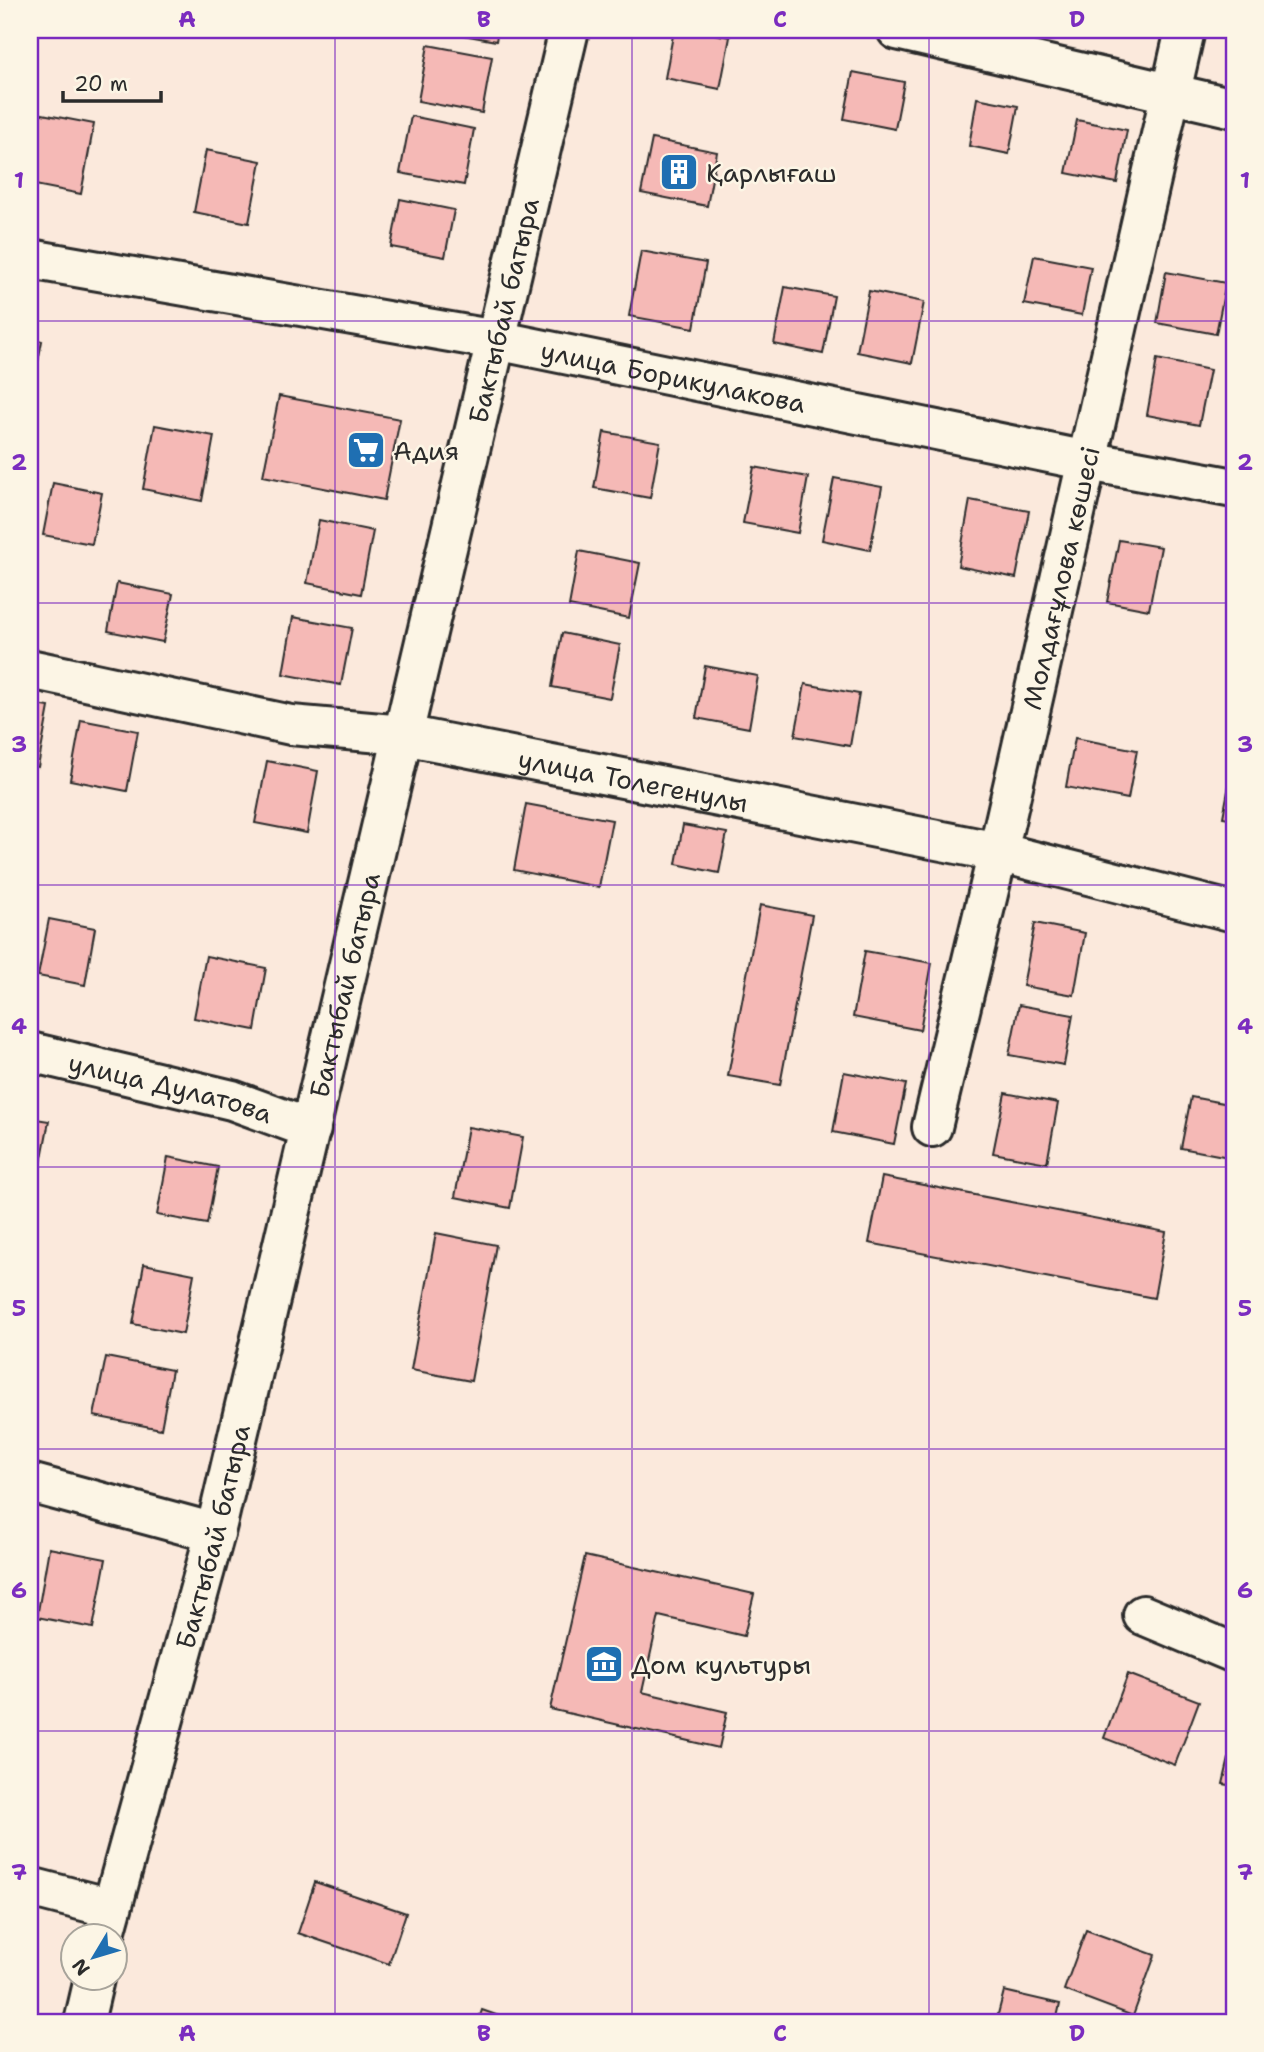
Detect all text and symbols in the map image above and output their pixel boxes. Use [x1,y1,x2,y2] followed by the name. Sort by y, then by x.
[178,4,196,34] text: A
[477,4,491,34] text: B
[773,4,787,34] text: C
[1069,4,1085,34] text: D
[63,60,161,104] scale bar
[74,70,128,98] text: 20 m
[658,151,700,193] building icon: Қарлығаш
[706,155,837,190] place label: Қарлығаш
[14,165,24,195] text: 1
[1240,165,1250,195] text: 1
[459,194,546,427] street label: Бактыбай батыра
[538,332,809,420] street label: улица Борикулакова
[345,429,387,471] supermarket icon: Адия
[393,433,459,468] place label: Адия
[1013,443,1107,713] street label: Молдағұлова көшесі
[11,447,27,477] text: 2
[1237,447,1253,477] text: 2
[11,729,27,759] text: 3
[1237,729,1253,759] text: 3
[515,740,751,820] street label: улица Толегенулы
[301,869,388,1101] street label: Бактыбай батыра
[11,1011,27,1041] text: 4
[1237,1011,1253,1041] text: 4
[65,1044,278,1131] street label: улица Дулатова
[12,1293,26,1323] text: 5
[1238,1293,1252,1323] text: 5
[167,1421,258,1653] street label: Бактыбай батыра
[11,1575,27,1605] text: 6
[1237,1575,1253,1605] text: 6
[583,1643,625,1685] museum icon: Дом культуры
[631,1647,811,1682] place label: Дом культуры
[11,1857,27,1887] text: 7
[1237,1857,1253,1887] text: 7
[60,1923,130,1993] north arrow
[67,1954,95,1981] text: N
[178,2018,196,2048] text: A
[477,2018,491,2048] text: B
[773,2018,787,2048] text: C
[1069,2018,1085,2048] text: D

